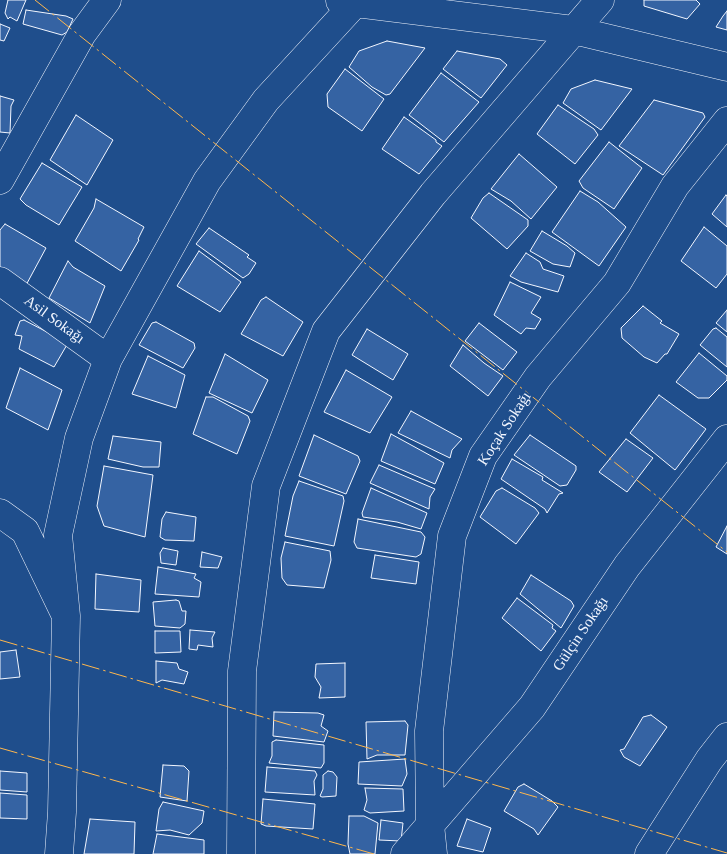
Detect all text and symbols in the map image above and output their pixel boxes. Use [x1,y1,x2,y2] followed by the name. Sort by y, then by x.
[20,292,88,348] street label: Asil Sokağı
[474,389,536,469] street label: Koçak Sokağı
[549,593,613,675] street label: Gülçin Sokağı

